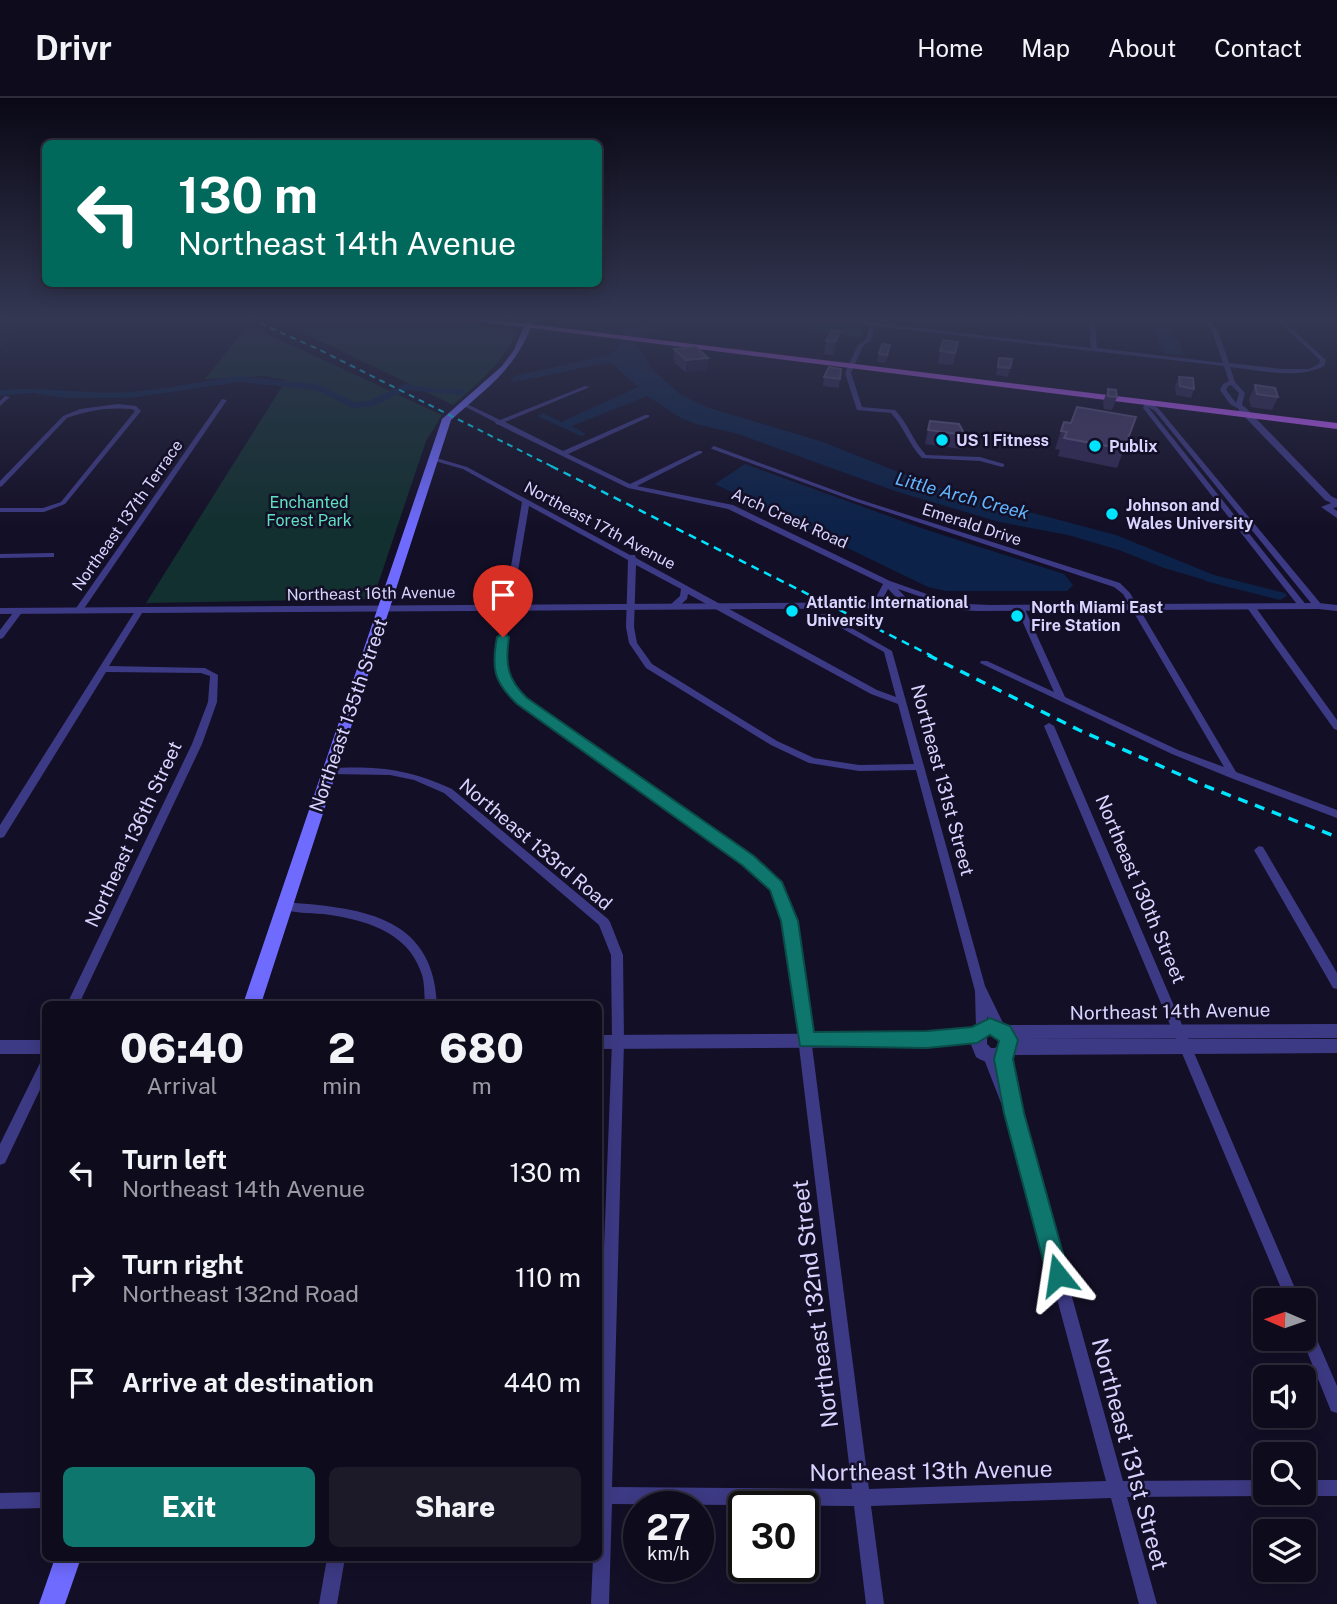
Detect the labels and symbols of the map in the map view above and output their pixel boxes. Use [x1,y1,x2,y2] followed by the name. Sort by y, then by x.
[956,431,1049,450] place label: US 1 Fitness
[934,432,950,448] marker: US 1 Fitness
[68,436,187,594] street label: Northeast 137th Terrace
[1109,437,1158,456] place label: Publix
[1087,438,1103,454] marker: Publix
[893,468,1031,523] water label: Little Arch Creek
[521,477,679,573] street label: Northeast 17th Avenue
[729,484,851,553] street label: Arch Creek Road
[266,493,352,530] park label: Enchanted Forest Park
[1126,496,1253,533] place label: Johnson and Wales University
[920,499,1024,550] street label: Emerald Drive
[1104,506,1120,522] marker: Johnson and Wales University
[473,565,533,637] pin
[286,583,456,604] street label: Northeast 16th Avenue
[806,593,969,630] place label: Atlantic International University
[1031,598,1163,635] place label: North Miami East Fire Station
[784,603,800,619] marker: Atlantic International University
[1009,608,1025,624] marker: North Miami East Fire Station
[305,615,391,815] street label: Northeast 135th Street
[907,682,979,878] street label: Northeast 131st Street
[80,737,186,931] street label: Northeast 136th Street
[455,774,617,914] street label: Northeast 133rd Road
[1091,791,1191,987] street label: Northeast 130th Street
[1069,998,1271,1024] street label: Northeast 14th Avenue
[786,1178,843,1430] street label: Northeast 132nd Street
[1021,1238,1095,1312] position arrow
[1253,1288,1316,1351] north arrow
[1087,1335,1174,1573] street label: Northeast 131st Street
[809,1455,1053,1486] street label: Northeast 13th Avenue
[728,1491,819,1582] speed limit sign: 30

